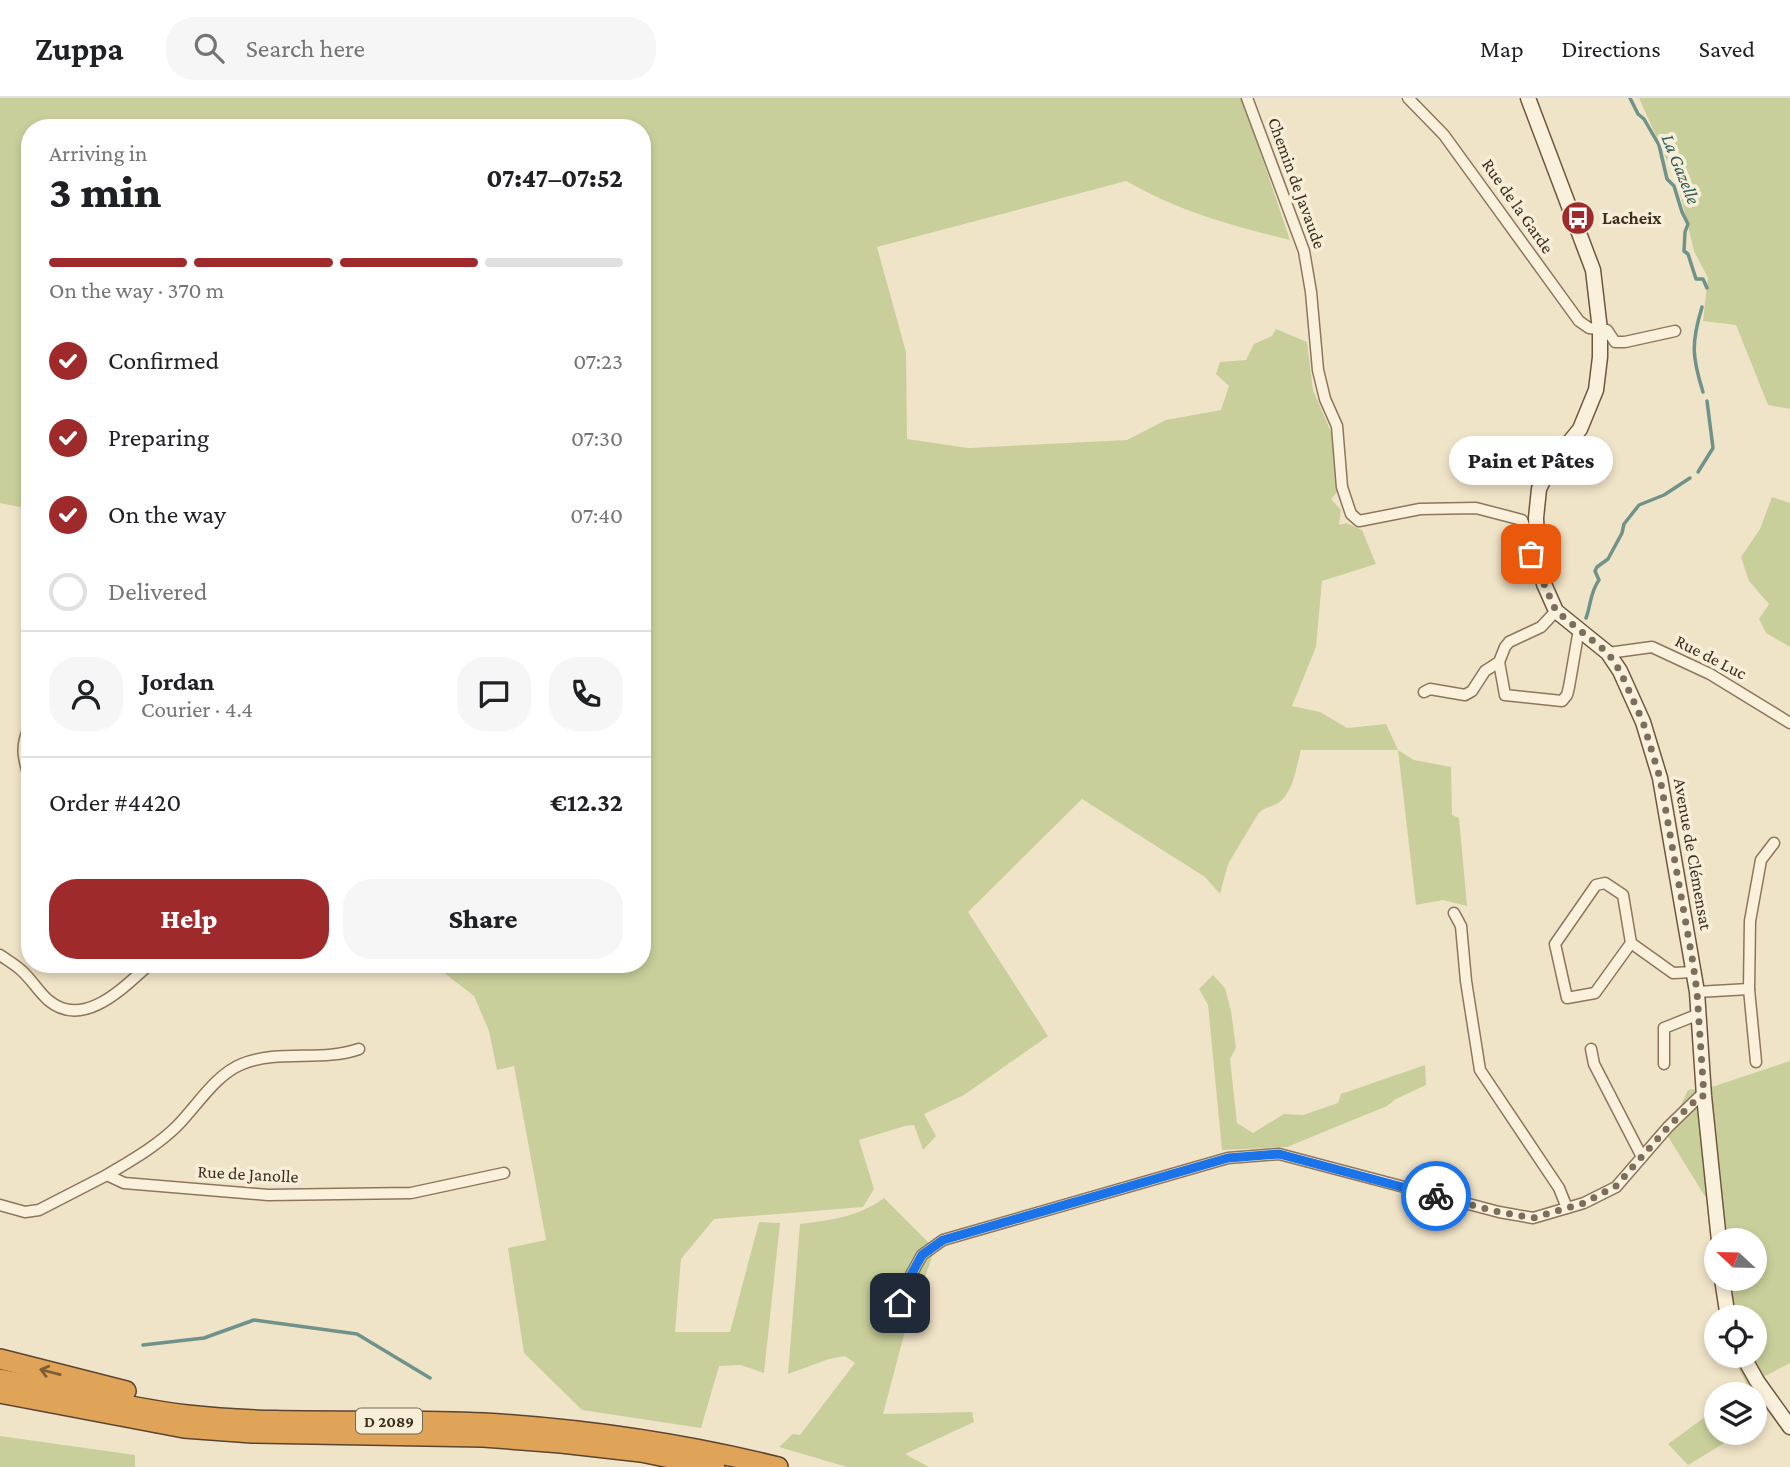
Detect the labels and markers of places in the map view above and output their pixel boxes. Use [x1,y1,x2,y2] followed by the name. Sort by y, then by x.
[1559,199,1597,237] bus stop icon: Lacheix
[1602,208,1662,228] place label: Lacheix
[1449,435,1613,484] callout: Pain et Pâtes
[1501,524,1561,584] pin
[870,1273,930,1333] pin

